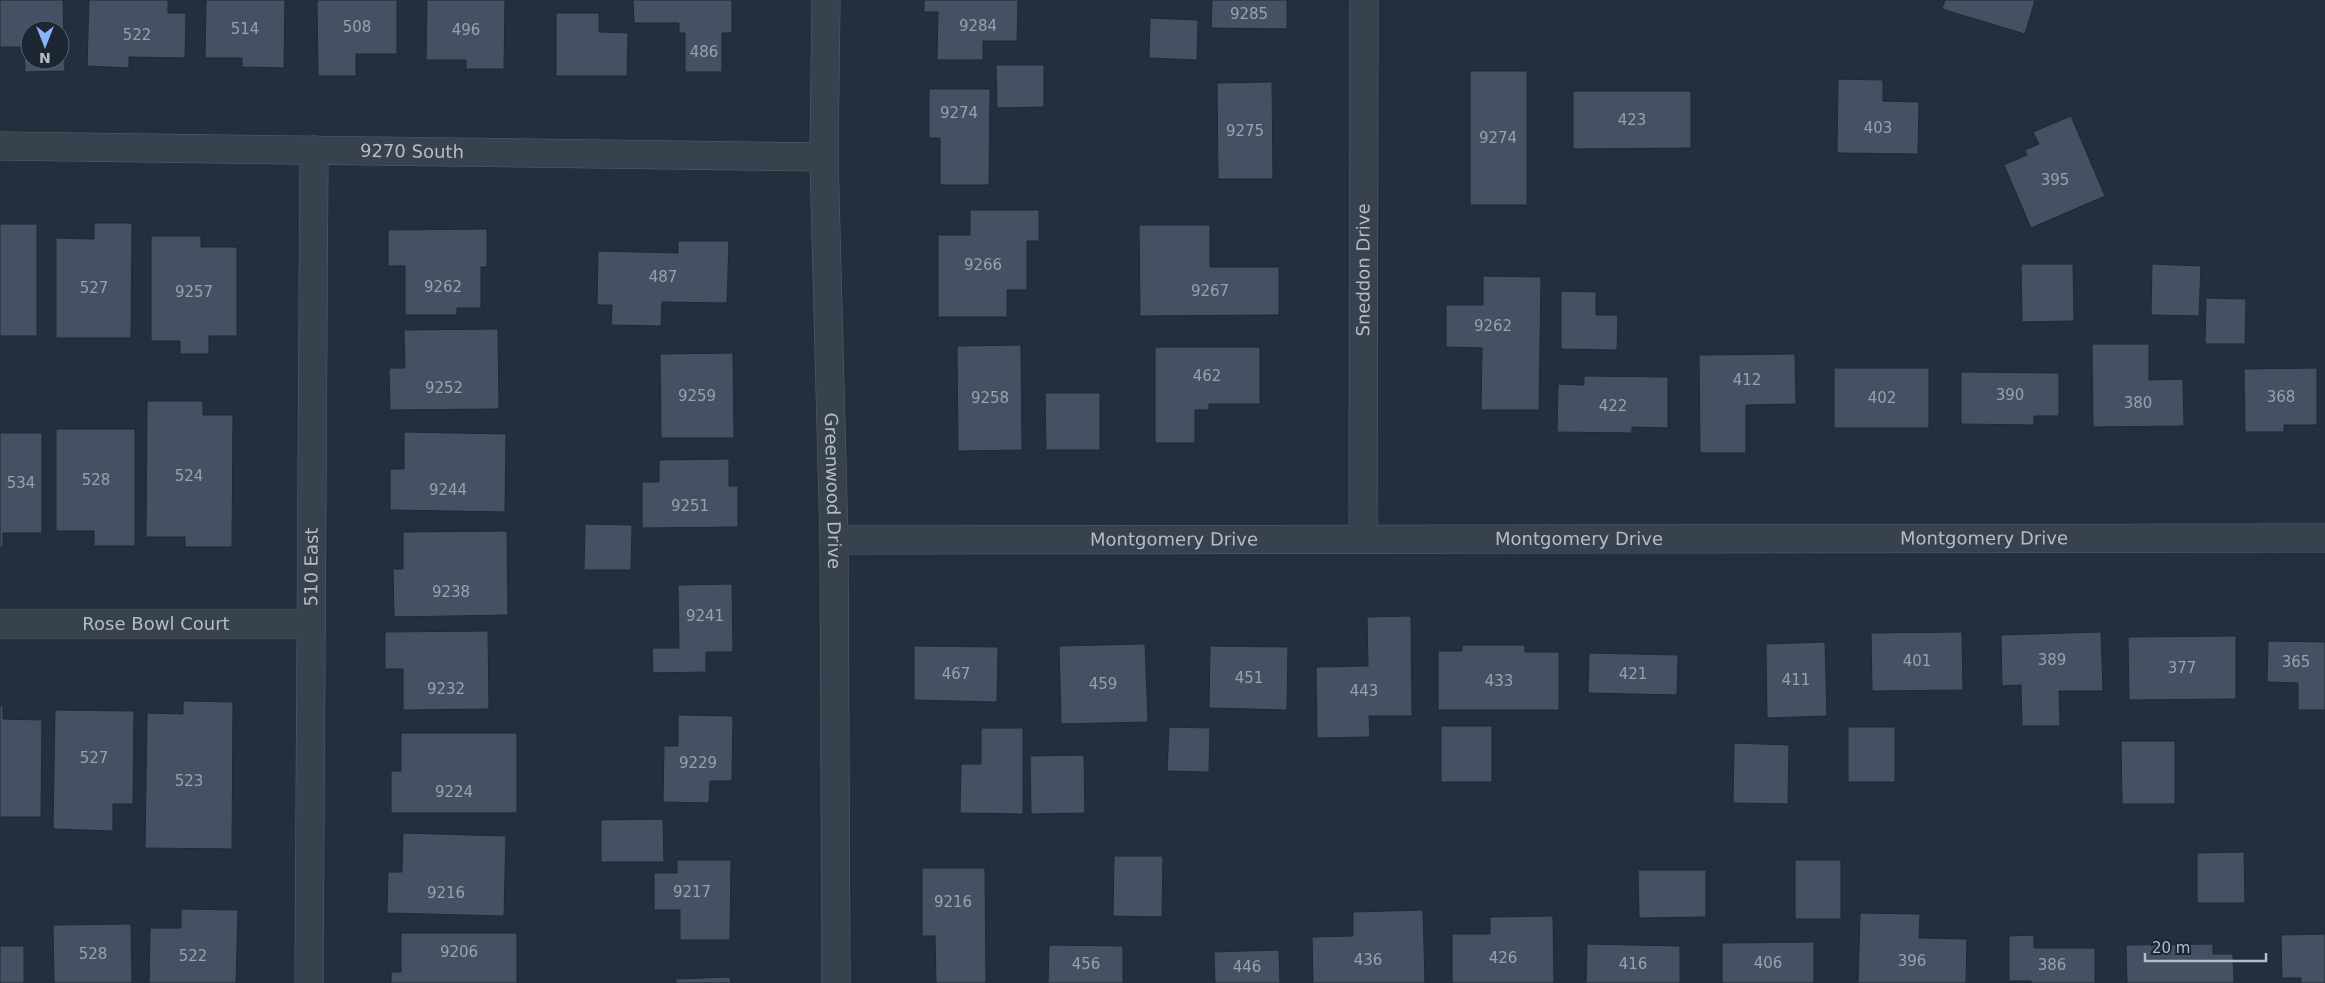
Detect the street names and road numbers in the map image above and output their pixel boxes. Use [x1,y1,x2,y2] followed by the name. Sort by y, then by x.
[360,140,464,162] street label: 9270 South
[1352,203,1374,337] street label: Sneddon Drive
[821,412,845,569] street label: Greenwood Drive
[300,527,322,607] street label: 510 East
[1900,527,2068,549] street label: Montgomery Drive
[1090,528,1258,550] street label: Montgomery Drive
[1495,528,1663,549] street label: Montgomery Drive
[82,613,230,634] street label: Rose Bowl Court

